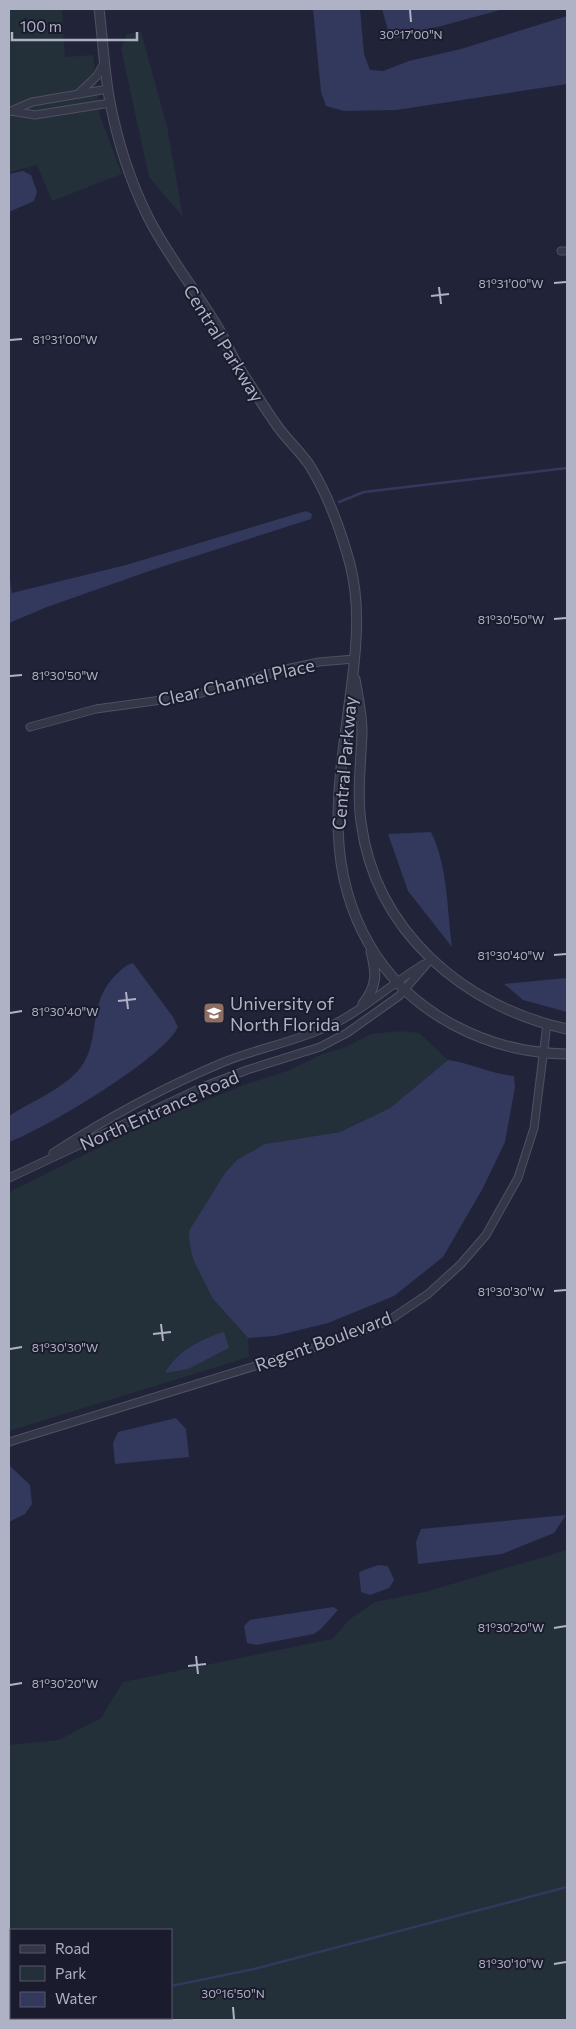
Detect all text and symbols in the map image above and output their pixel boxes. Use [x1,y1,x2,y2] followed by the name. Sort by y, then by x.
[12,10,138,42] scale bar
[20,17,62,35] text: 100 m
[379,27,443,41] text: 30°17'00"N
[479,276,543,290] text: 81°31'00"W
[179,280,269,406] street label: Central Parkway
[33,332,97,346] text: 81°31'00"W
[478,612,544,626] text: 81°30'50"W
[155,653,317,711] street label: Clear Channel Place
[32,668,98,682] text: 81°30'50"W
[327,695,361,831] street label: Central Parkway
[478,948,545,962] text: 81°30'40"W
[230,992,340,1035] place label: University of North Florida
[202,1001,226,1025] school or university icon: University of North Florida
[32,1004,99,1018] text: 81°30'40"W
[76,1065,242,1155] street label: North Entrance Road
[478,1284,544,1298] text: 81°30'30"W
[252,1306,394,1376] street label: Regent Boulevard
[32,1340,98,1354] text: 81°30'30"W
[478,1620,544,1634] text: 81°30'20"W
[32,1676,98,1690] text: 81°30'20"W
[10,1929,172,2019] legend
[55,1939,90,1957] text: Road
[479,1956,543,1970] text: 81°30'10"W
[55,1964,86,1982] text: Park
[201,1986,265,2000] text: 30°16'50"N
[55,1989,97,2007] text: Water

